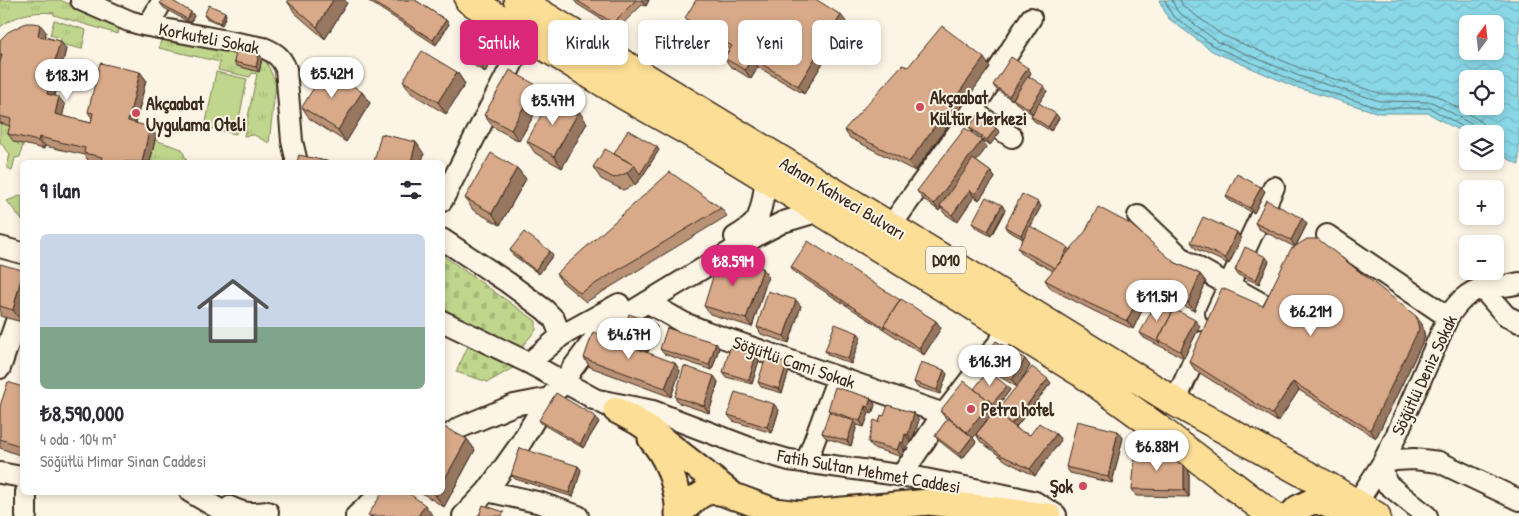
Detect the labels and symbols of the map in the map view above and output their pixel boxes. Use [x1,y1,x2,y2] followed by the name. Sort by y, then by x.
[1459,15,1504,60] north arrow
[156,16,262,60] street label: Korkuteli Sokak
[291,56,373,99] pin: ₺5.42M
[26,58,108,101] pin: ₺18.3M
[512,84,594,126] pin: ₺5.47M
[930,85,1027,131] place label: Akçaabat Kültür Merkezi
[146,91,246,138] place label: Akçaabat Uygulama Oteli
[914,101,926,113] marker: Akçaabat Kültür Merkezi
[130,107,142,119] marker: Akçaabat Uygulama Oteli
[775,150,911,246] street label: Adnan Kahveci Bulvarı
[692,244,774,287] pin: ₺8.59M
[926,246,966,274] road number: D010
[1116,280,1198,322] pin: ₺11.5M
[1270,294,1352,337] pin: ₺6.21M
[1385,310,1463,439] street label: Söğütlü Deniz Sokak
[588,318,670,360] pin: ₺4.67M
[729,329,859,395] street label: Söğütlü Cami Sokak
[949,344,1031,387] pin: ₺16.3M
[981,397,1055,422] place label: Petra hotel
[965,403,977,415] marker: Petra hotel
[1116,430,1198,472] pin: ₺6.88M
[774,442,963,499] street label: Fatih Sultan Mehmet Caddesi
[1050,474,1074,499] place label: Şok
[1077,480,1089,492] marker: Şok

